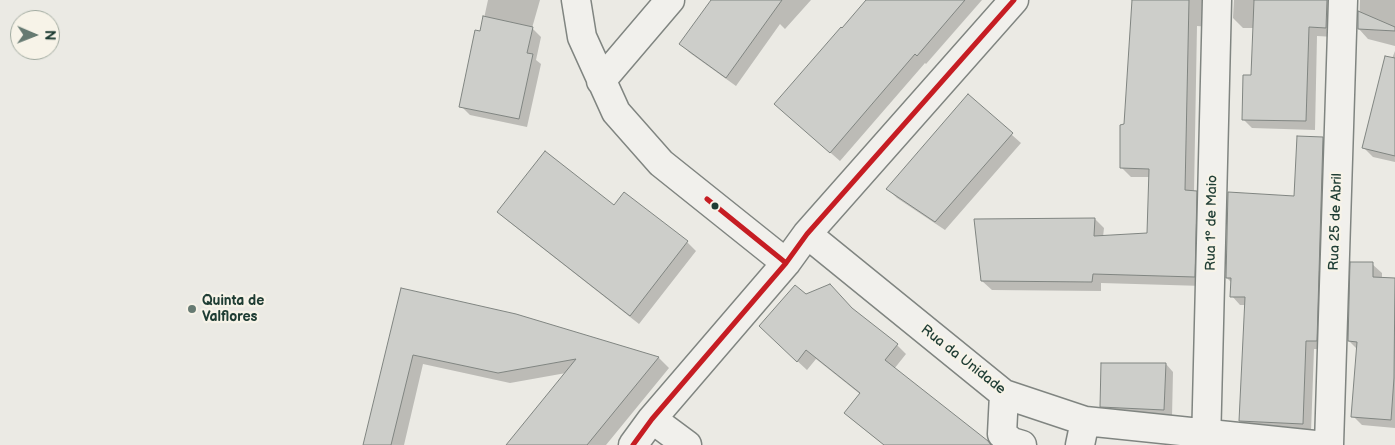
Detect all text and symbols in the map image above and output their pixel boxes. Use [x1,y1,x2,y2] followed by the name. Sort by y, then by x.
[10,10,60,60] north arrow
[41,30,58,41] text: N
[1326,173,1346,271] street label: Rua 25 de Abril
[1203,175,1221,271] street label: Rua 1º de Maio
[710,201,720,211] unlabelled marker
[202,293,264,326] place label: Quinta de Valflores
[186,303,198,315] marker: Quinta de Valflores
[917,322,1009,398] street label: Rua da Unidade

